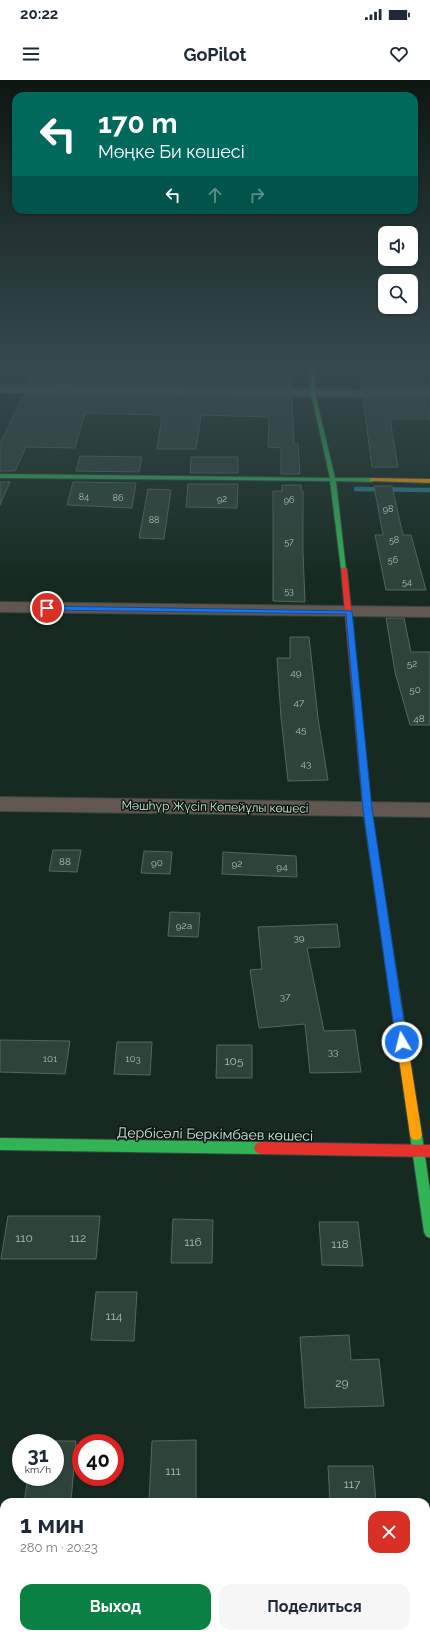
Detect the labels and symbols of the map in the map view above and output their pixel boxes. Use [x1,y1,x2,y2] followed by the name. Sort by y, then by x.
[79,492,89,502] house number: 84
[113,493,124,503] house number: 86
[217,494,227,504] house number: 92
[284,495,295,505] house number: 96
[383,504,393,514] house number: 98
[149,515,159,525] house number: 88
[389,535,399,545] house number: 58
[284,537,294,547] house number: 57
[388,555,399,565] house number: 56
[402,577,412,587] house number: 54
[284,586,294,596] house number: 53
[30,591,64,625] pin
[407,658,417,669] house number: 52
[290,667,302,678] house number: 49
[409,684,421,695] house number: 50
[294,697,305,708] house number: 47
[413,713,425,724] house number: 48
[296,724,307,735] house number: 45
[301,758,311,769] house number: 43
[121,798,309,816] street label: Мәшһүр Жүсіп Көпейұлы көшесі
[59,856,71,867] house number: 88
[151,857,163,868] house number: 90
[231,858,243,869] house number: 92
[276,861,288,872] house number: 94
[176,920,192,931] house number: 92а
[293,932,305,943] house number: 39
[280,991,291,1002] house number: 37
[381,1021,423,1063] position arrow
[328,1046,338,1057] house number: 33
[43,1053,58,1064] house number: 101
[125,1053,141,1064] house number: 103
[224,1054,244,1068] house number: 105
[117,1124,313,1144] street label: Дербісәлі Беркімбаев көшесі
[15,1231,33,1245] house number: 110
[70,1231,86,1245] house number: 112
[184,1235,202,1249] house number: 116
[331,1237,349,1251] house number: 118
[106,1309,123,1323] house number: 114
[335,1376,349,1390] house number: 29
[72,1434,124,1486] speed limit sign: 40
[165,1464,181,1478] house number: 111
[344,1477,361,1491] house number: 117

